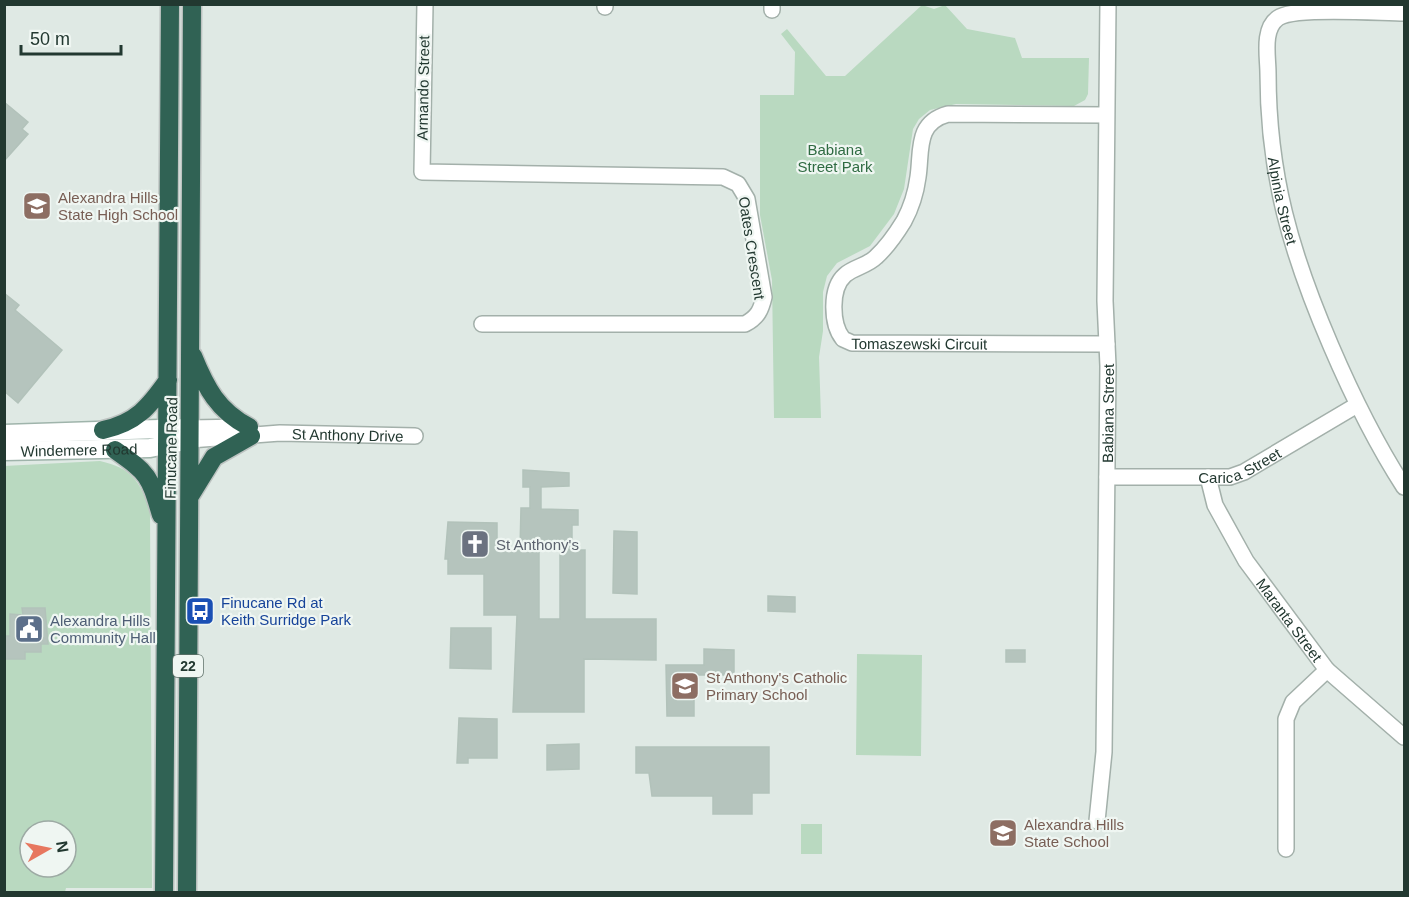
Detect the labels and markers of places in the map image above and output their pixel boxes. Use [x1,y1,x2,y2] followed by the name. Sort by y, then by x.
[58,189,178,223] place label: Alexandra Hills State High School
[21,190,53,222] school or university icon: Alexandra Hills State High School
[459,528,491,560] church icon: St Anthony's
[496,536,579,553] place label: St Anthony's
[221,594,352,628] place label: Finucane Rd at Keith Surridge Park
[184,595,216,627] bus stop icon: Finucane Rd at Keith Surridge Park
[50,612,156,646] place label: Alexandra Hills Community Hall
[13,613,45,645] public building icon: Alexandra Hills Community Hall
[706,669,848,703] place label: St Anthony's Catholic Primary School
[669,670,701,702] school or university icon: St Anthony's Catholic Primary School
[1024,816,1124,850] place label: Alexandra Hills State School
[987,817,1019,849] school or university icon: Alexandra Hills State School

